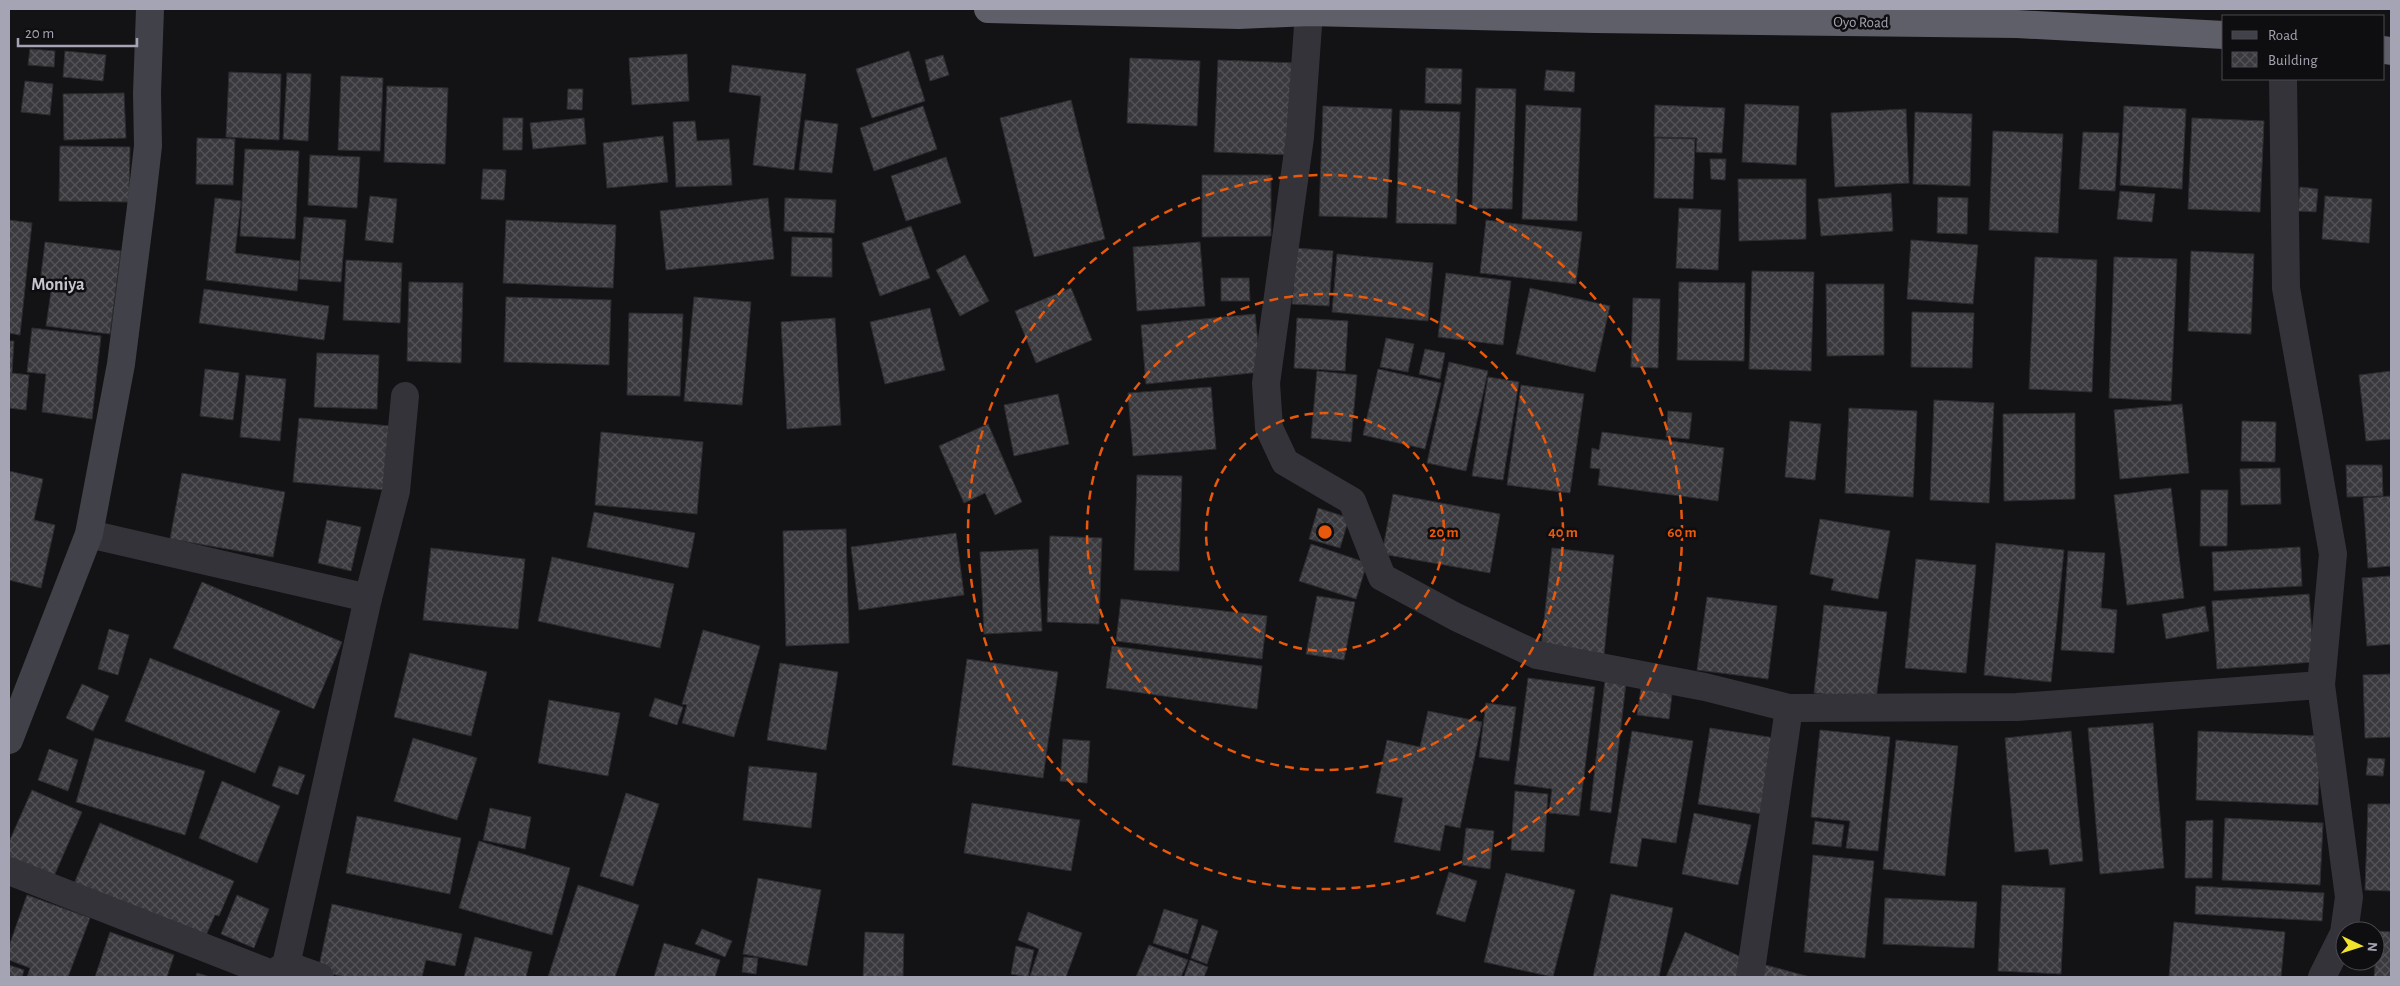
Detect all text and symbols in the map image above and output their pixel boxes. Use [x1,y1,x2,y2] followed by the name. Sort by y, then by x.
[18,15,136,47] scale bar
[1833,15,1889,30] street label: Oyo Road
[2222,15,2385,80] legend
[25,26,54,41] text: 20 m
[2268,28,2298,43] text: Road
[2268,53,2318,68] text: Building
[31,276,85,294] district label: Moniya
[1316,523,1334,541] centre of rings
[1429,525,1459,540] text: 20 m
[1548,525,1578,540] text: 40 m
[1667,525,1697,540] text: 60 m
[2335,921,2385,971] north arrow
[2365,941,2379,952] text: N

